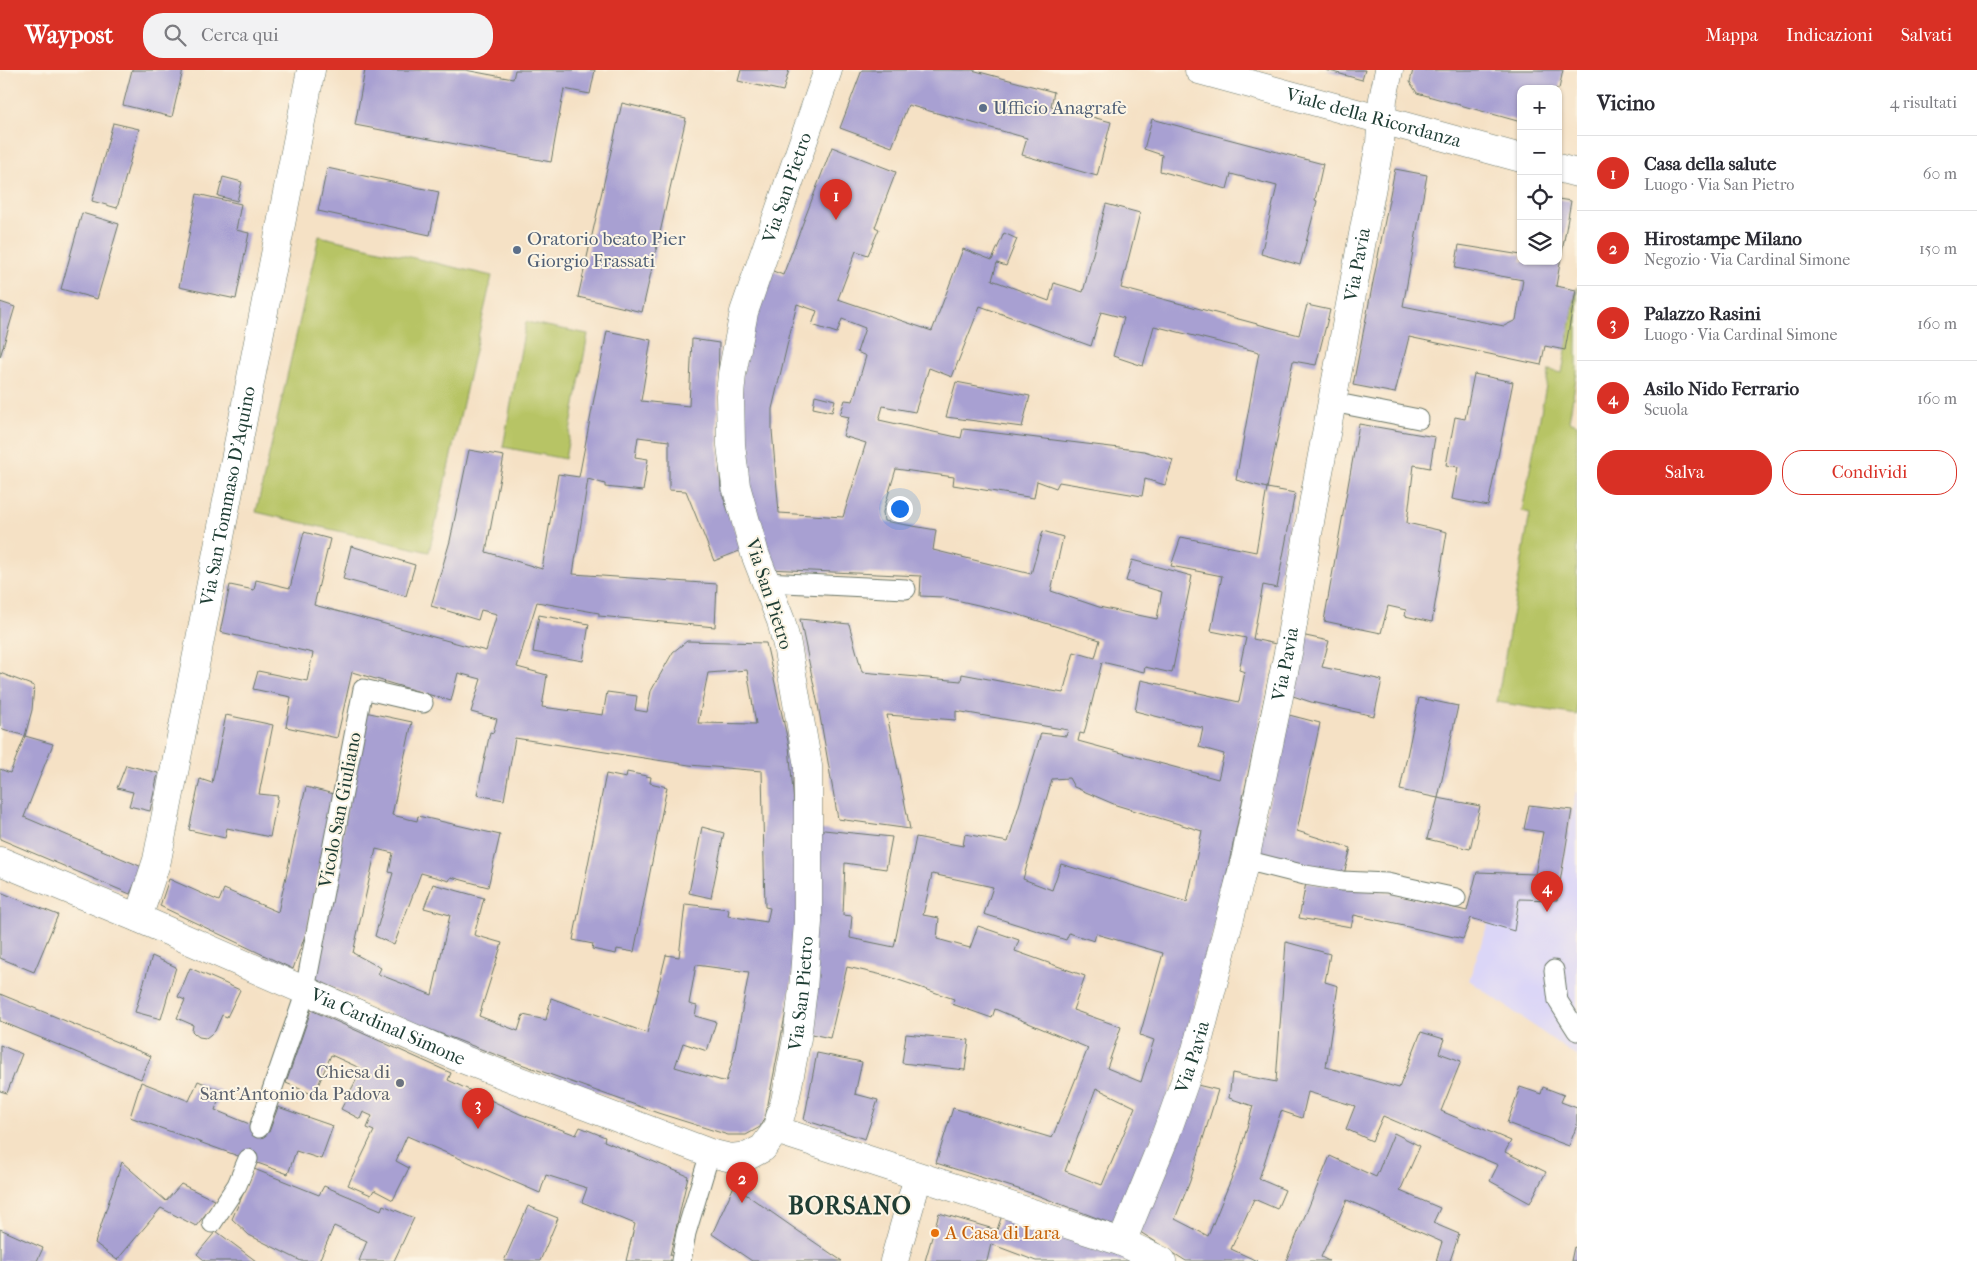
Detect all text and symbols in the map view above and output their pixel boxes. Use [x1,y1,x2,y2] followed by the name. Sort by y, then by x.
[143,13,493,58] search box
[25,21,113,49] text: Waypost
[161,21,189,49] icon: search
[201,24,279,46] text: Cerca qui
[1705,25,1758,46] text: Mappa
[1786,25,1873,46] text: Indicazioni
[1901,25,1952,46] text: Salvati
[1283,83,1464,152] street label: Viale della Ricordanza
[1517,85,1562,265] map controls
[1517,85,1562,130] button: +
[1597,91,1655,115] text: Vicino
[1890,93,1957,112] text: 4 risultati
[993,97,1127,119] place label: Ufficio Anagrafe
[977,102,989,114] marker: Ufficio Anagrafe
[758,129,817,247] street label: Via San Pietro
[1517,130,1562,175] button: −
[1644,153,1776,175] text: Casa della salute
[1610,164,1616,183] text: 1
[1923,164,1957,183] text: 60 m
[1517,175,1562,220] button: locate
[1644,175,1794,194] text: Luogo · Via San Pietro
[820,179,852,220] pin: 1
[1517,220,1562,265] button: layers
[1340,226,1375,304] street label: Via Pavia
[527,228,686,272] place label: Oratorio beato Pier Giorgio Frassati
[1644,228,1802,250] text: Hirostampe Milano
[1609,239,1617,258] text: 2
[1919,239,1957,258] text: 150 m
[511,244,523,256] marker: Oratorio beato Pier Giorgio Frassati
[1644,250,1850,269] text: Negozio · Via Cardinal Simone
[1644,303,1761,325] text: Palazzo Rasini
[1610,314,1616,333] text: 3
[1917,314,1957,333] text: 160 m
[1644,325,1837,344] text: Luogo · Via Cardinal Simone
[1644,378,1799,400] text: Asilo Nido Ferrario
[196,384,260,608] street label: Via San Tommaso D'Aquino
[1608,389,1618,408] text: 4
[1917,389,1957,408] text: 160 m
[1644,400,1688,419] text: Scuola
[1597,450,1772,495] button: Salva
[1782,450,1957,495] button: Condividi
[887,496,913,522] your location
[740,535,797,653] street label: Via San Pietro
[1267,626,1303,704] street label: Via Pavia
[314,730,366,891] street label: Vicolo San Giuliano
[1531,871,1563,912] pin: 4
[784,935,818,1054] street label: Via San Pietro
[306,983,469,1070] street label: Via Cardinal Simone
[1170,1019,1214,1097] street label: Via Pavia
[200,1061,390,1105] place label: Chiesa di Sant'Antonio da Padova
[394,1077,406,1089] marker: Chiesa di Sant'Antonio da Padova
[462,1088,494,1129] pin: 3
[726,1162,758,1203] pin: 2
[788,1192,912,1220] district label: BORSANO
[944,1222,1060,1244] place label: A Casa di Lara
[929,1227,941,1239] marker: A Casa di Lara

